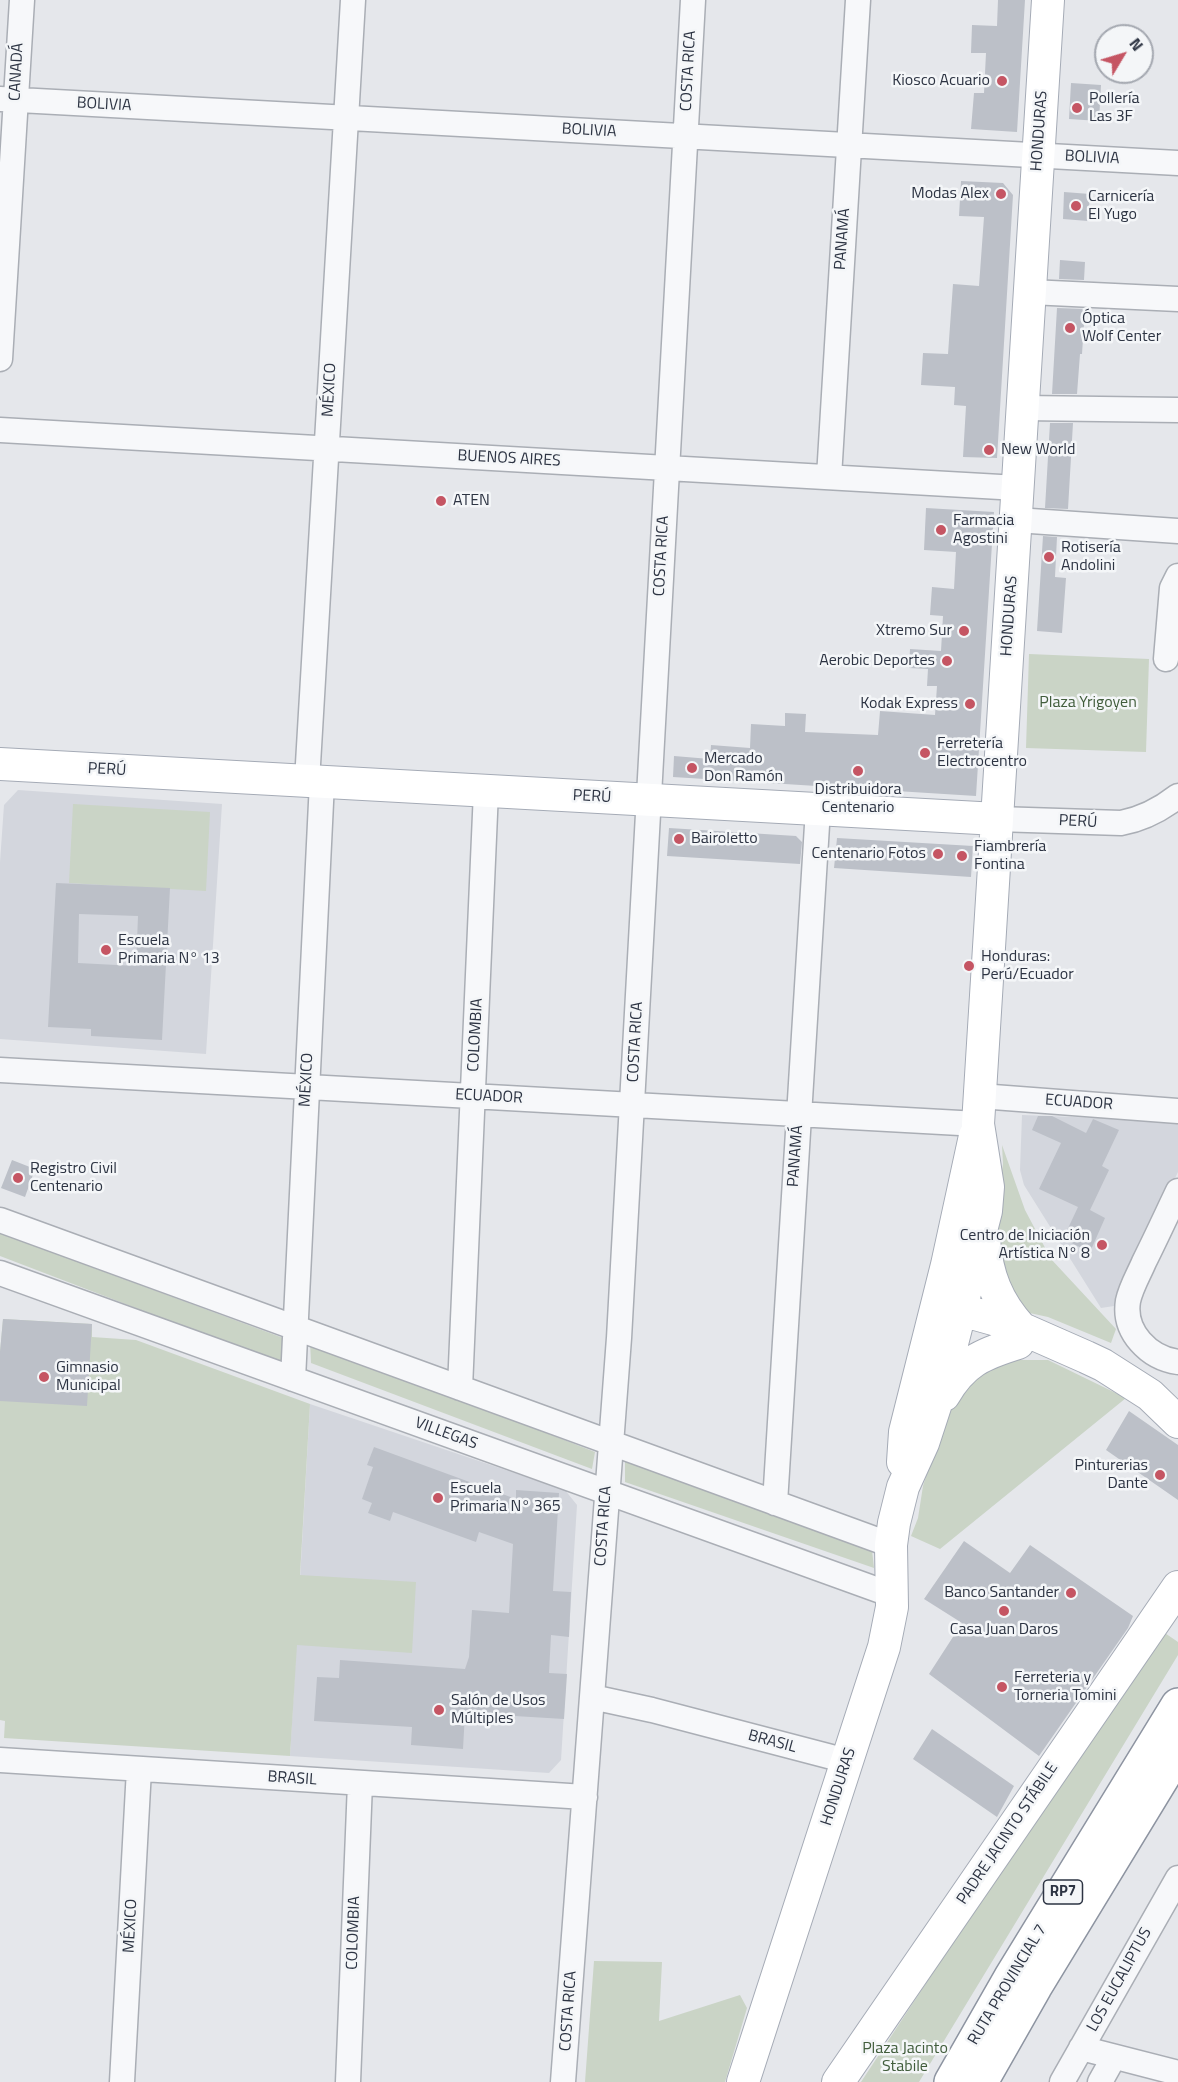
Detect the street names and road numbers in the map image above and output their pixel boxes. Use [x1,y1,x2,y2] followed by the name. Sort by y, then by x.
[677,30,701,112] street label: COSTA RICA
[6,42,28,102] street label: CANADÁ
[1028,90,1052,172] street label: HONDURAS
[76,94,132,116] street label: BOLIVIA
[561,120,617,142] street label: BOLIVIA
[1064,147,1120,169] street label: BOLIVIA
[831,207,855,271] street label: PANAMÁ
[319,362,341,418] street label: MÉXICO
[457,447,561,471] street label: BUENOS AIRES
[650,515,674,597] street label: COSTA RICA
[998,575,1022,657] street label: HONDURAS
[87,759,127,781] street label: PERÚ
[572,786,612,808] street label: PERÚ
[1058,811,1098,833] street label: PERÚ
[464,998,488,1072] street label: COLOMBIA
[624,1001,648,1083] street label: COSTA RICA
[296,1052,318,1108] street label: MÉXICO
[455,1086,523,1108] street label: ECUADOR
[1044,1091,1114,1115] street label: ECUADOR
[784,1124,808,1188] street label: PANAMÁ
[412,1414,480,1454] street label: VILLEGAS
[592,1485,616,1567] street label: COSTA RICA
[746,1726,798,1758] street label: BRASIL
[817,1746,861,1828] street label: HONDURAS
[953,1759,1063,1909] street label: PADRE JACINTO STÁBILE
[267,1768,317,1790] street label: BRASIL
[1044,1880,1082,1904] road number: RP7
[343,1896,365,1970] street label: COLOMBIA
[120,1898,142,1954] street label: MÉXICO
[964,1921,1052,2049] street label: RUTA PROVINCIAL 7
[1083,1925,1157,2035] street label: LOS EUCALIPTUS
[557,1970,581,2052] street label: COSTA RICA

